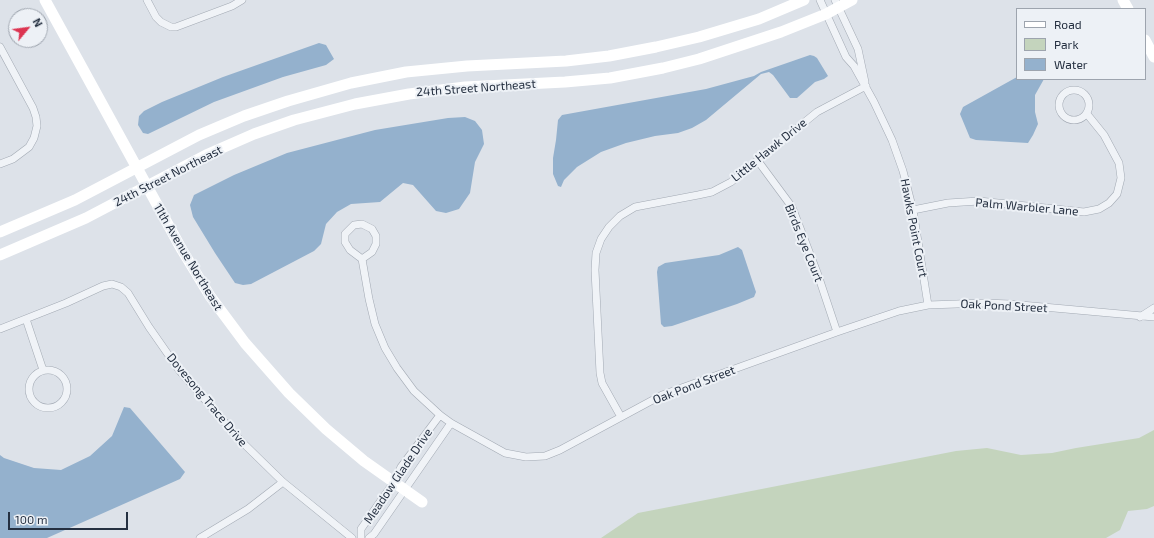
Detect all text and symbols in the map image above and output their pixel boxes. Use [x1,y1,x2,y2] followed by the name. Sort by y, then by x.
[8,8,48,48] north arrow
[1016,8,1146,80] legend
[30,16,46,29] text: N
[1054,17,1082,31] text: Road
[1054,37,1079,51] text: Park
[1054,57,1088,71] text: Water
[416,77,536,99] street label: 24th Street Northeast
[728,115,810,185] street label: Little Hawk Drive
[111,142,225,210] street label: 24th Street Northeast
[897,177,931,279] street label: Hawks Point Court
[975,195,1079,219] street label: Palm Warbler Lane
[150,201,226,313] street label: 11th Avenue Northeast
[782,202,826,284] street label: Birds Eye Court
[960,297,1048,315] street label: Oak Pond Street
[164,350,250,450] street label: Dovesong Trace Drive
[651,363,737,407] street label: Oak Pond Street
[361,426,435,526] street label: Meadow Glade Drive
[10,504,130,530] scale bar
[15,512,47,526] text: 100 m

